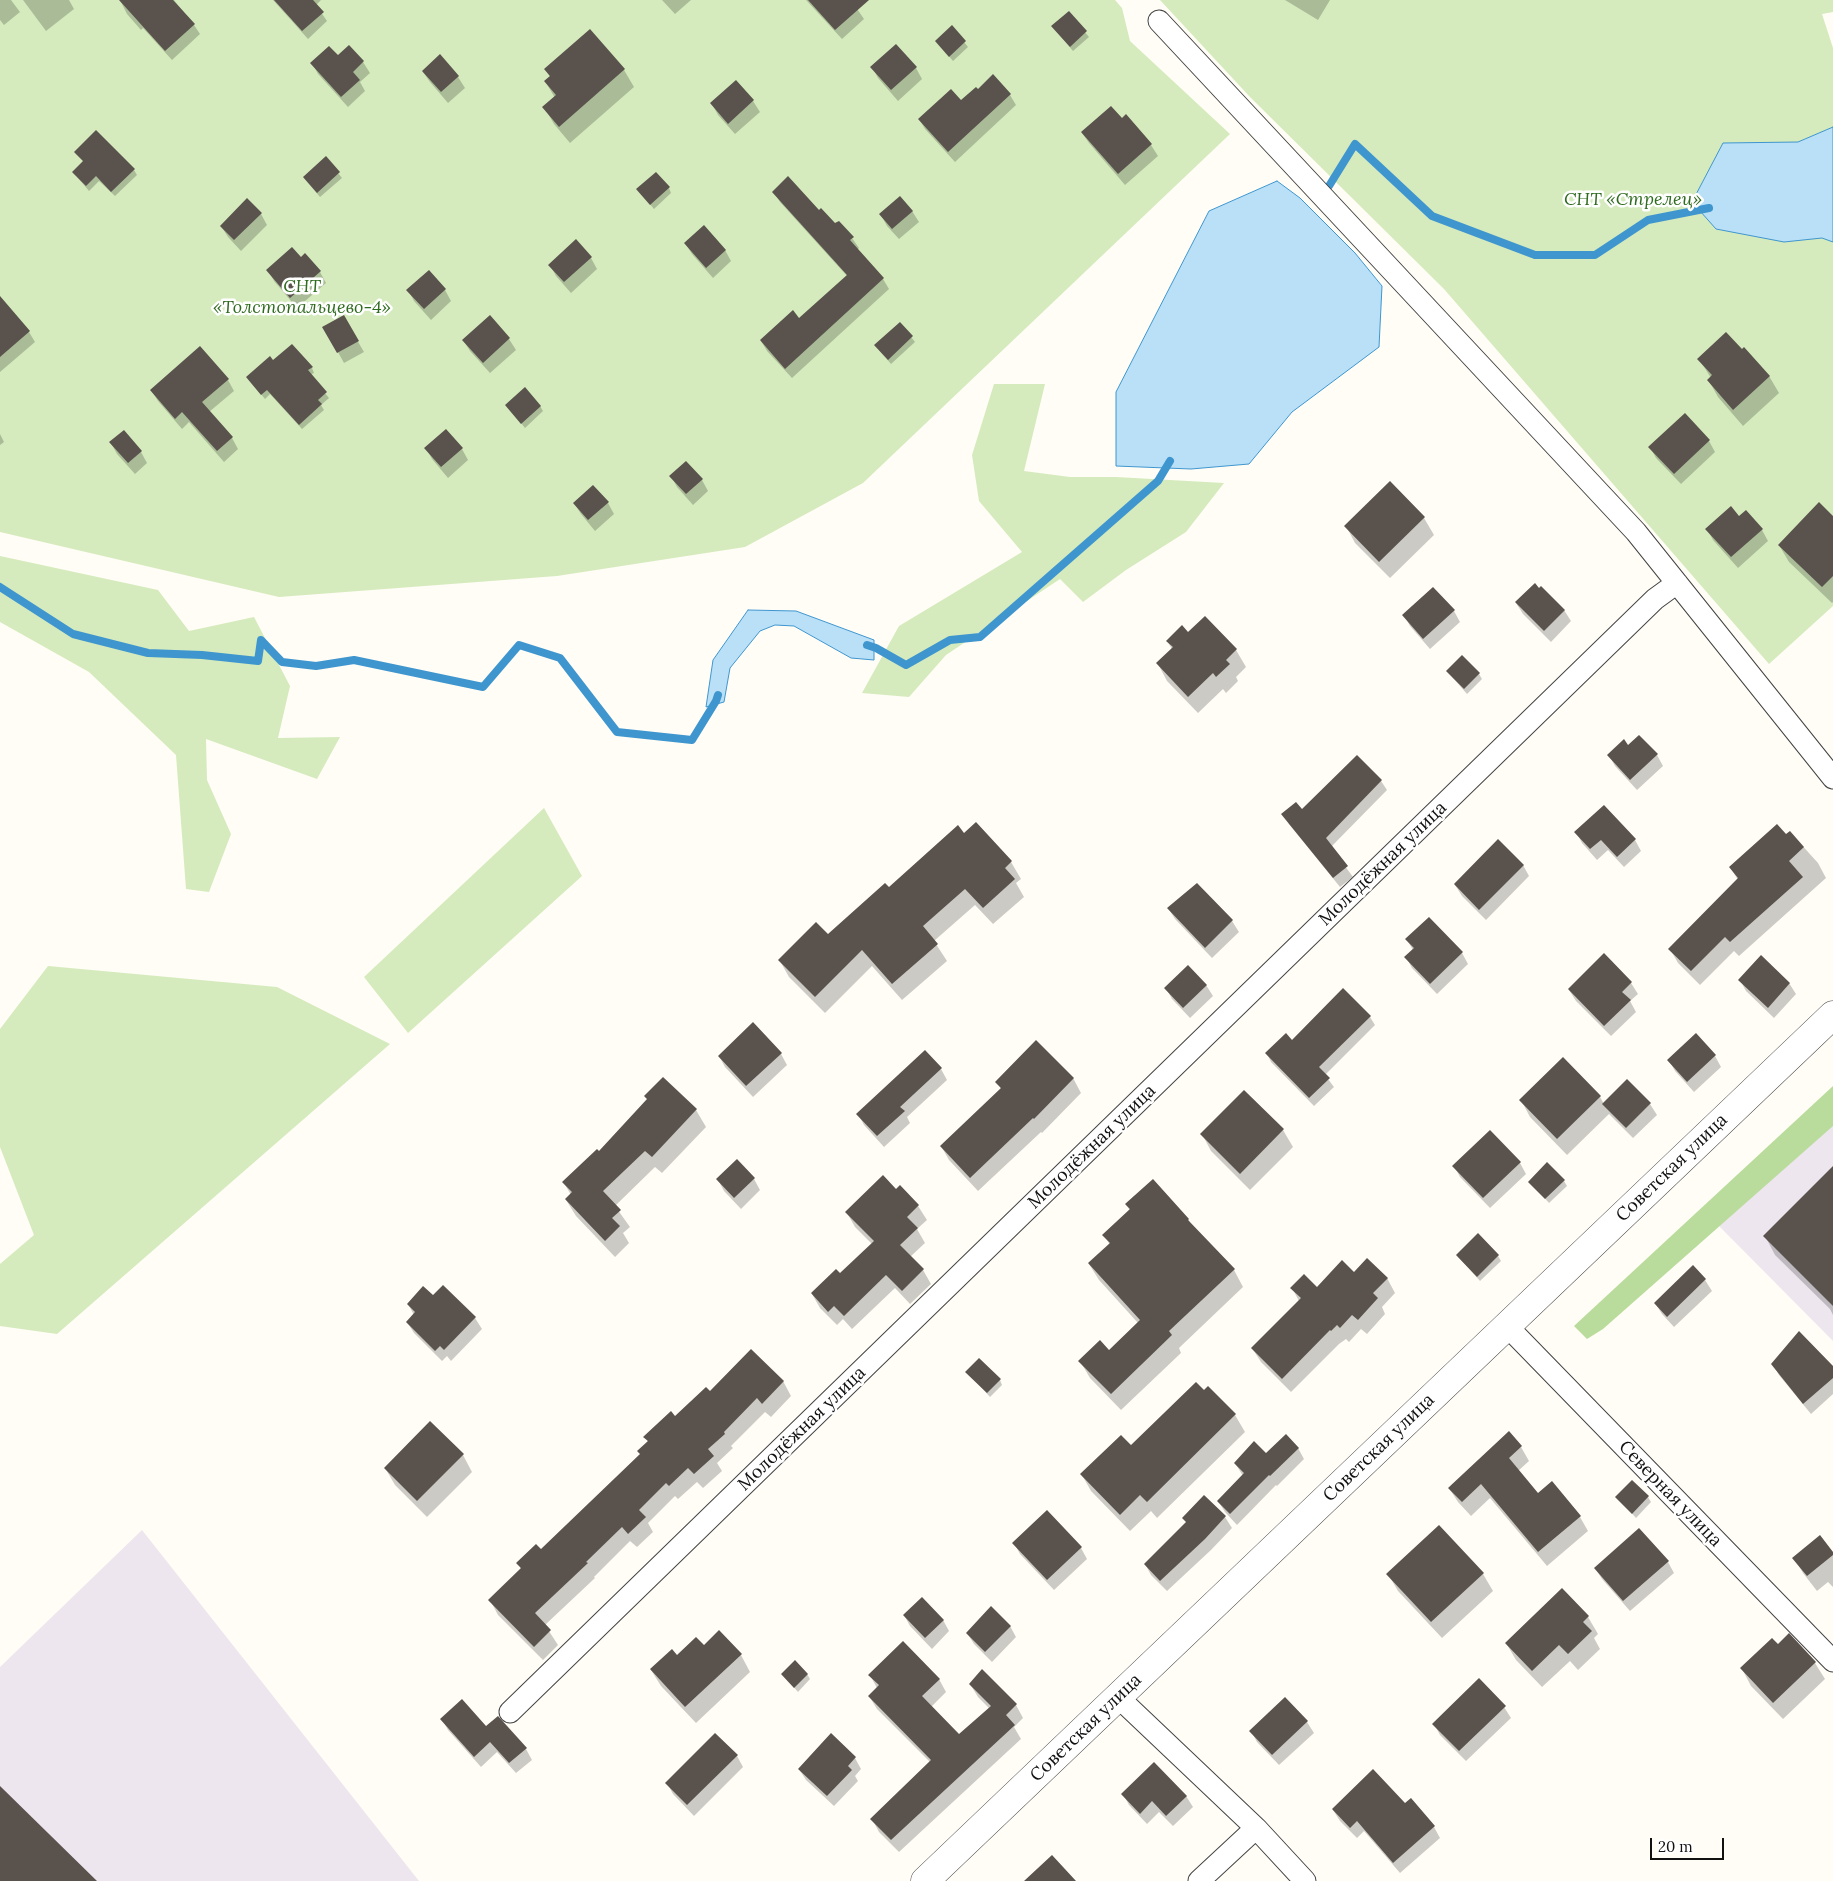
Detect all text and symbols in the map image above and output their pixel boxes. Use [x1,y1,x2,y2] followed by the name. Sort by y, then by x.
[1564,189,1702,211] park label: СНТ «Стрелец»
[213,276,391,318] park label: СНТ «Толстопальцево-4»
[1315,797,1451,931] street label: Молодёжная улица
[1024,1080,1160,1214] street label: Молодёжная улица
[1612,1110,1732,1226] street label: Советская улица
[734,1362,870,1496] street label: Молодёжная улица
[1319,1390,1439,1506] street label: Советская улица
[1614,1437,1726,1551] street label: Северная улица
[1026,1670,1146,1786] street label: Советская улица
[1653,1828,1727,1860] scale bar
[1658,1837,1693,1856] text: 20 m

